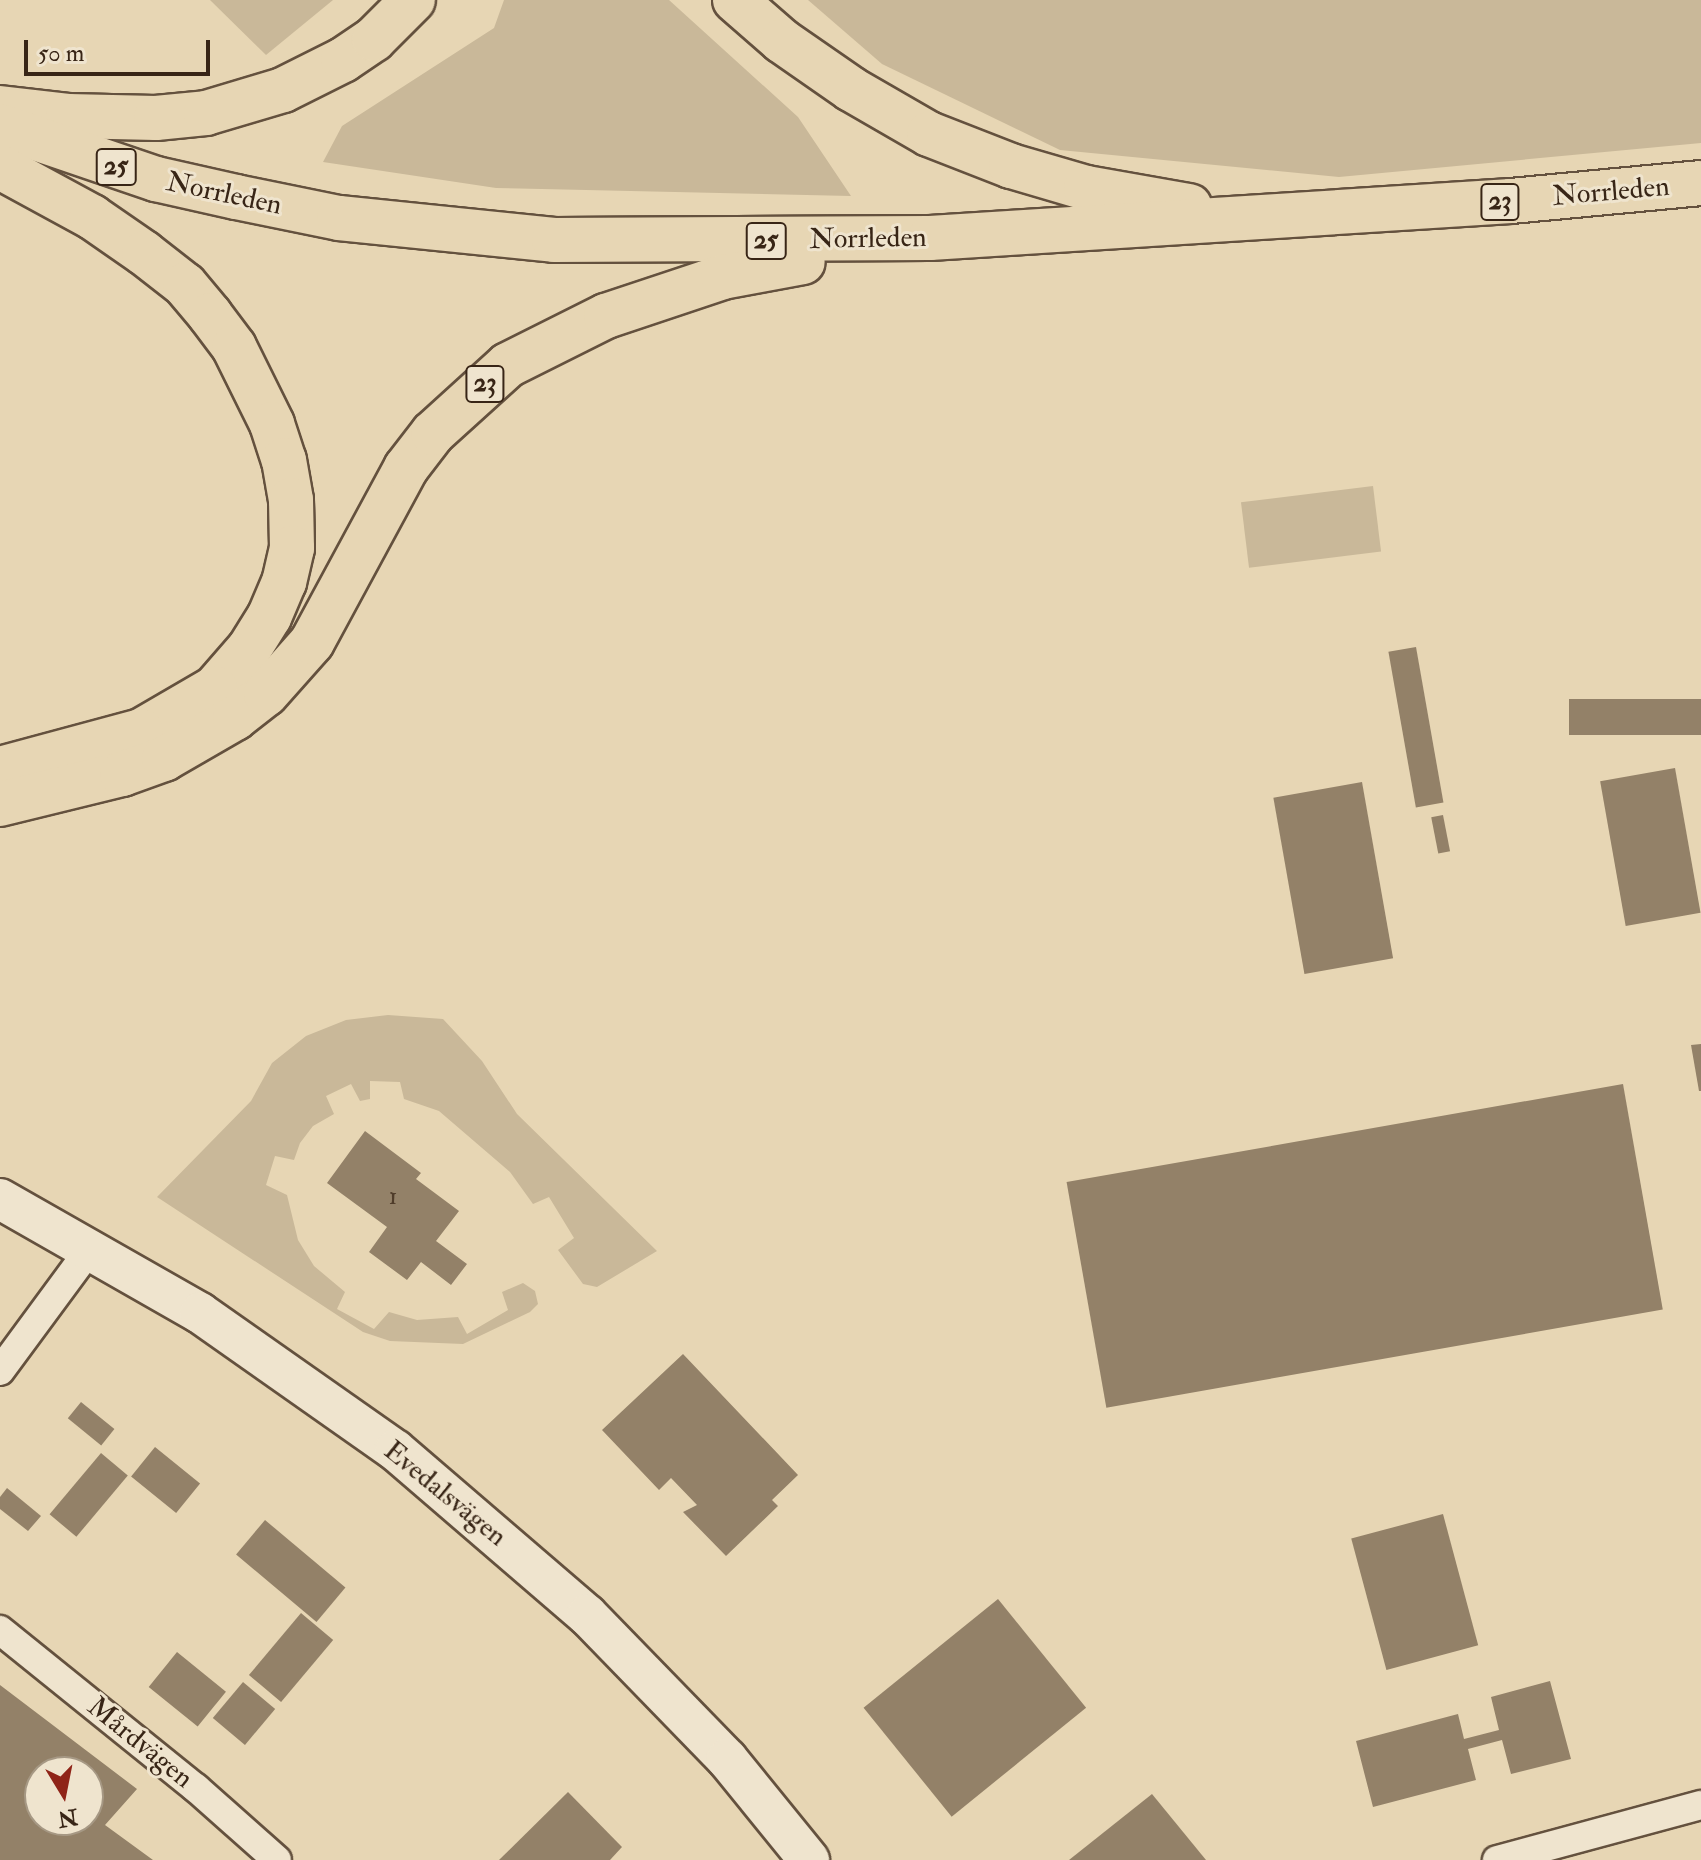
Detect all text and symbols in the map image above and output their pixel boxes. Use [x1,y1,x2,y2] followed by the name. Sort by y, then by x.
[28,24,214,74] scale bar
[38,38,84,69] text: 50 m
[94,145,138,189] road number: 25
[163,165,285,223] street label: Norrleden
[1551,170,1671,214] street label: Norrleden
[1480,180,1520,224] road number: 23
[744,219,788,263] road number: 25
[809,221,927,257] street label: Norrleden
[465,362,505,406] road number: 23
[389,1183,397,1211] house number: 1
[377,1434,513,1554] street label: Evedalsvägen
[81,1690,199,1796] street label: Mårdvägen
[24,1756,104,1836] north arrow
[56,1802,80,1833] text: N

